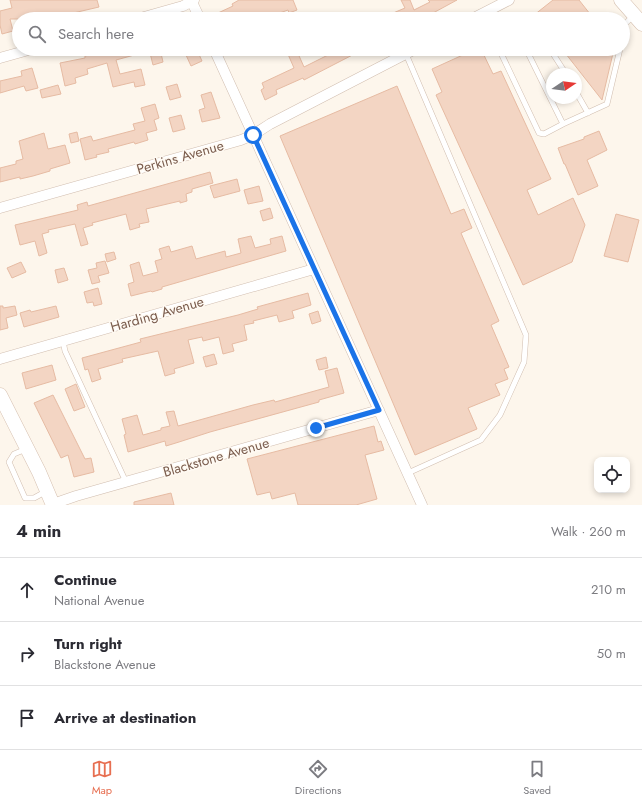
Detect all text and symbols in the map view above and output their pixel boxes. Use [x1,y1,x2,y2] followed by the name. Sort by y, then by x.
[12,12,630,56] search box
[26,23,48,45] icon: search
[58,23,134,45] text: Search here
[546,68,582,104] north arrow
[244,126,262,144] route start
[134,135,226,179] street label: Perkins Avenue
[108,291,206,337] street label: Harding Avenue
[307,419,325,437] route end
[161,432,271,482] street label: Blackstone Avenue
[594,457,630,493] map controls
[594,457,630,493] button: locate
[16,519,61,543] text: 4 min
[551,522,626,541] text: Walk · 260 m
[54,569,117,591] text: Continue
[16,579,38,601] icon: ahead
[591,580,626,599] text: 210 m
[54,591,144,610] text: National Avenue
[54,633,122,655] text: Turn right
[16,643,38,665] icon: right
[597,644,626,663] text: 50 m
[54,655,156,674] text: Blackstone Avenue
[16,707,38,729] icon: arrive
[54,707,196,729] text: Arrive at destination
[91,758,113,798] tab: Map
[295,758,341,798] tab: Directions
[523,758,551,798] tab: Saved

